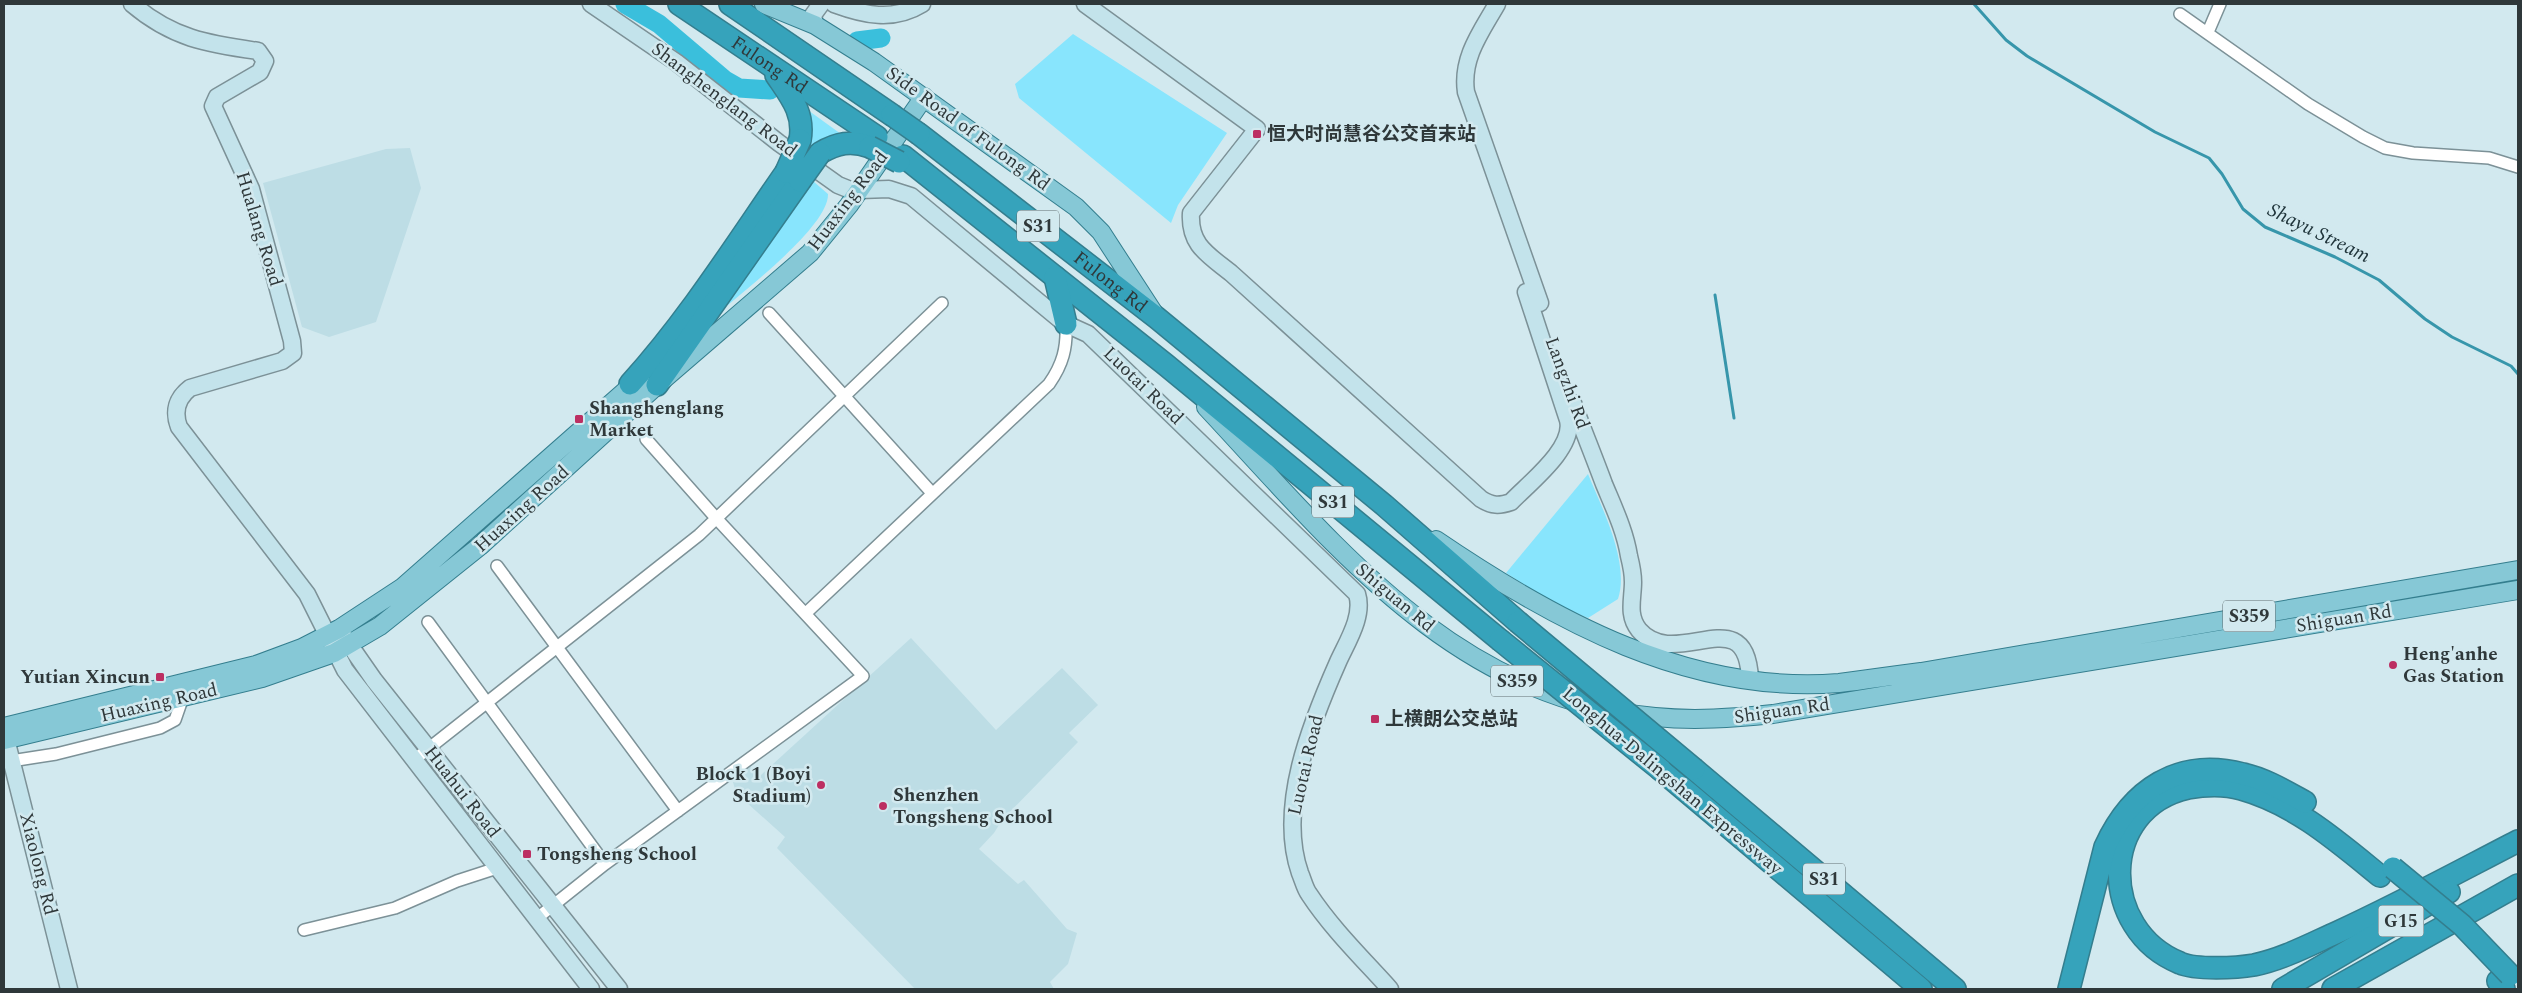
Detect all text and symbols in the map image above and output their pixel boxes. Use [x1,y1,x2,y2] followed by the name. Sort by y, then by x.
[725,28,814,101] street label: Fulong Rd
[645,35,803,165] street label: Shanghenglang Road
[880,59,1056,199] street label: Side Road of Fulong Rd
[1267,120,1476,149] place label: 恒大时尚慧谷公交首末站
[1251,128,1263,140] marker: 恒大时尚慧谷公交首末站
[800,145,896,257] street label: Huaxing Road
[228,168,290,290] street label: Hualang Road
[2263,195,2376,271] water label: Shayu Stream
[1017,210,1059,242] road number: S31
[1067,244,1154,320] street label: Fulong Rd
[1537,333,1597,433] street label: Langzhi Rd
[1096,340,1190,432] street label: Luotai Road
[589,394,724,445] place label: Shanghenglang Market
[573,413,585,425] marker: Shanghenglang Market
[468,458,576,560] street label: Huaxing Road
[1312,487,1354,518] road number: S31
[1349,556,1441,640] street label: Shiguan Rd
[2294,597,2394,641] street label: Shiguan Rd
[2223,600,2275,632] road number: S359
[2403,640,2504,691] place label: Heng'anhe Gas Station
[2387,659,2399,671] marker: Heng'anhe Gas Station
[20,663,150,692] place label: Yutian Xincun
[1491,666,1543,696] road number: S359
[154,671,166,683] marker: Yutian Xincun
[98,675,220,731] street label: Huaxing Road
[1555,680,1789,883] street label: Longhua-Dalingshan Expressway
[1732,690,1832,732] street label: Shiguan Rd
[1385,705,1518,734] place label: 上横朗公交总站
[1280,712,1332,818] street label: Luotai Road
[1369,713,1381,725] marker: 上横朗公交总站
[417,740,507,844] street label: Huahui Road
[695,760,811,811] place label: Block 1 (Boyi Stadium)
[815,779,827,791] marker: Block 1 (Boyi Stadium)
[893,781,1053,832] place label: Shenzhen Tongsheng School
[877,800,889,812] marker: Shenzhen Tongsheng School
[11,810,65,918] street label: Xiaolong Rd
[537,840,697,869] place label: Tongsheng School
[521,848,533,860] marker: Tongsheng School
[1803,864,1845,894] road number: S31
[2378,906,2424,936] road number: G15

